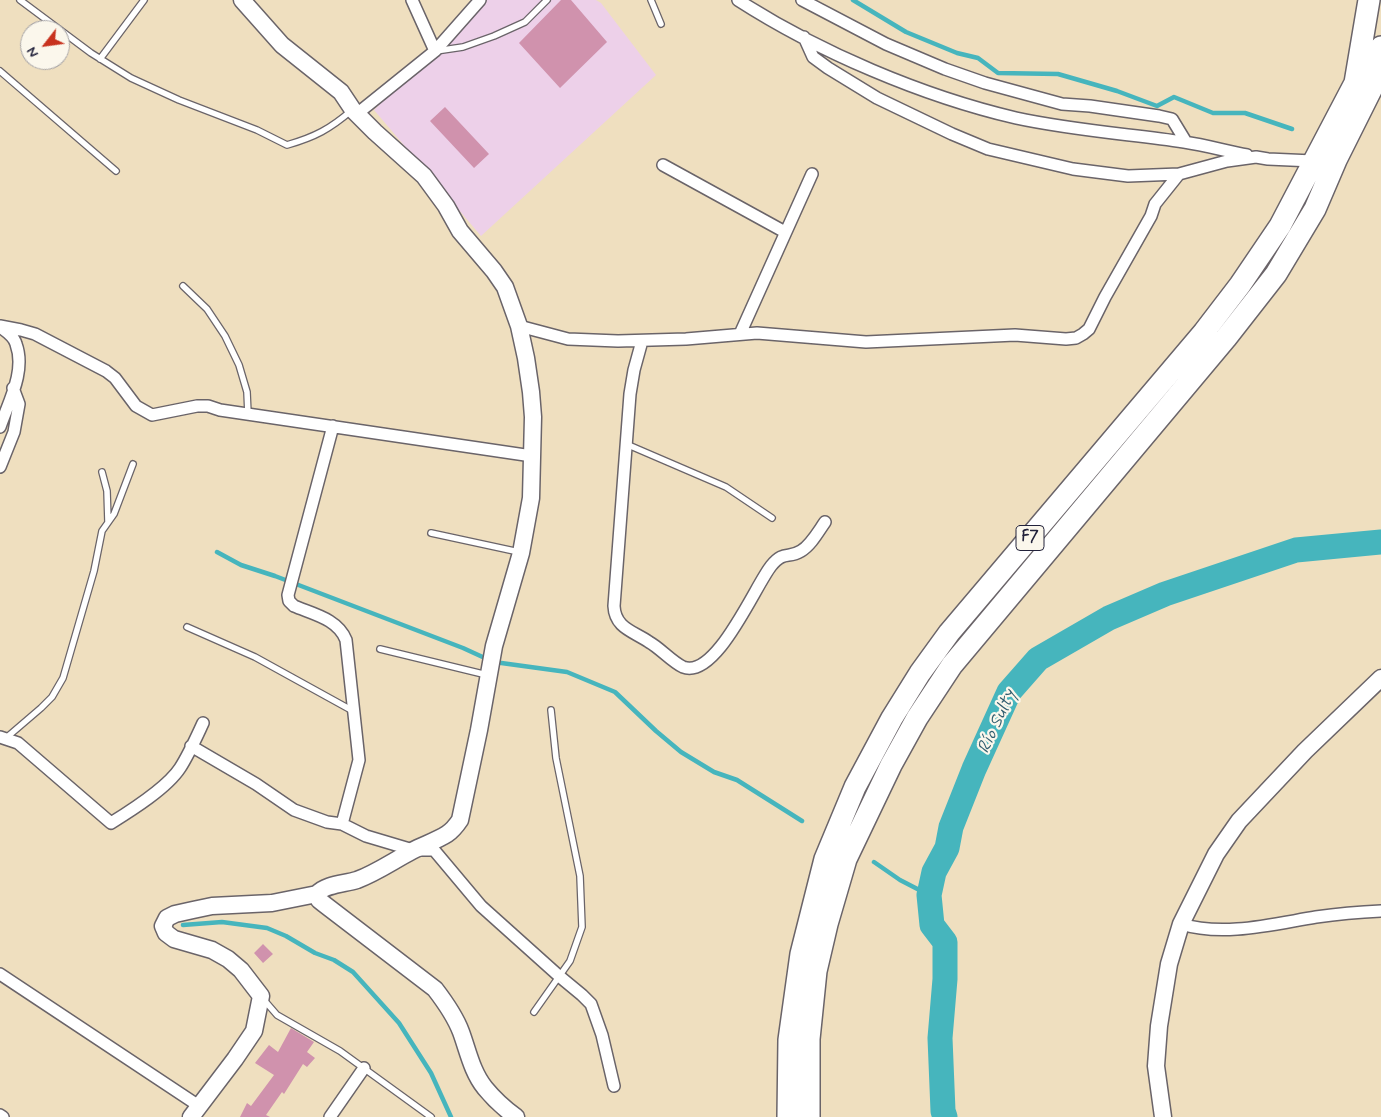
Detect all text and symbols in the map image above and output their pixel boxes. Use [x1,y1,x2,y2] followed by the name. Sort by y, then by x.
[20,20,70,70] north arrow
[23,43,43,61] text: N
[1016,526,1044,550] road number: F7
[974,687,1022,757] water label: Río Sulty

